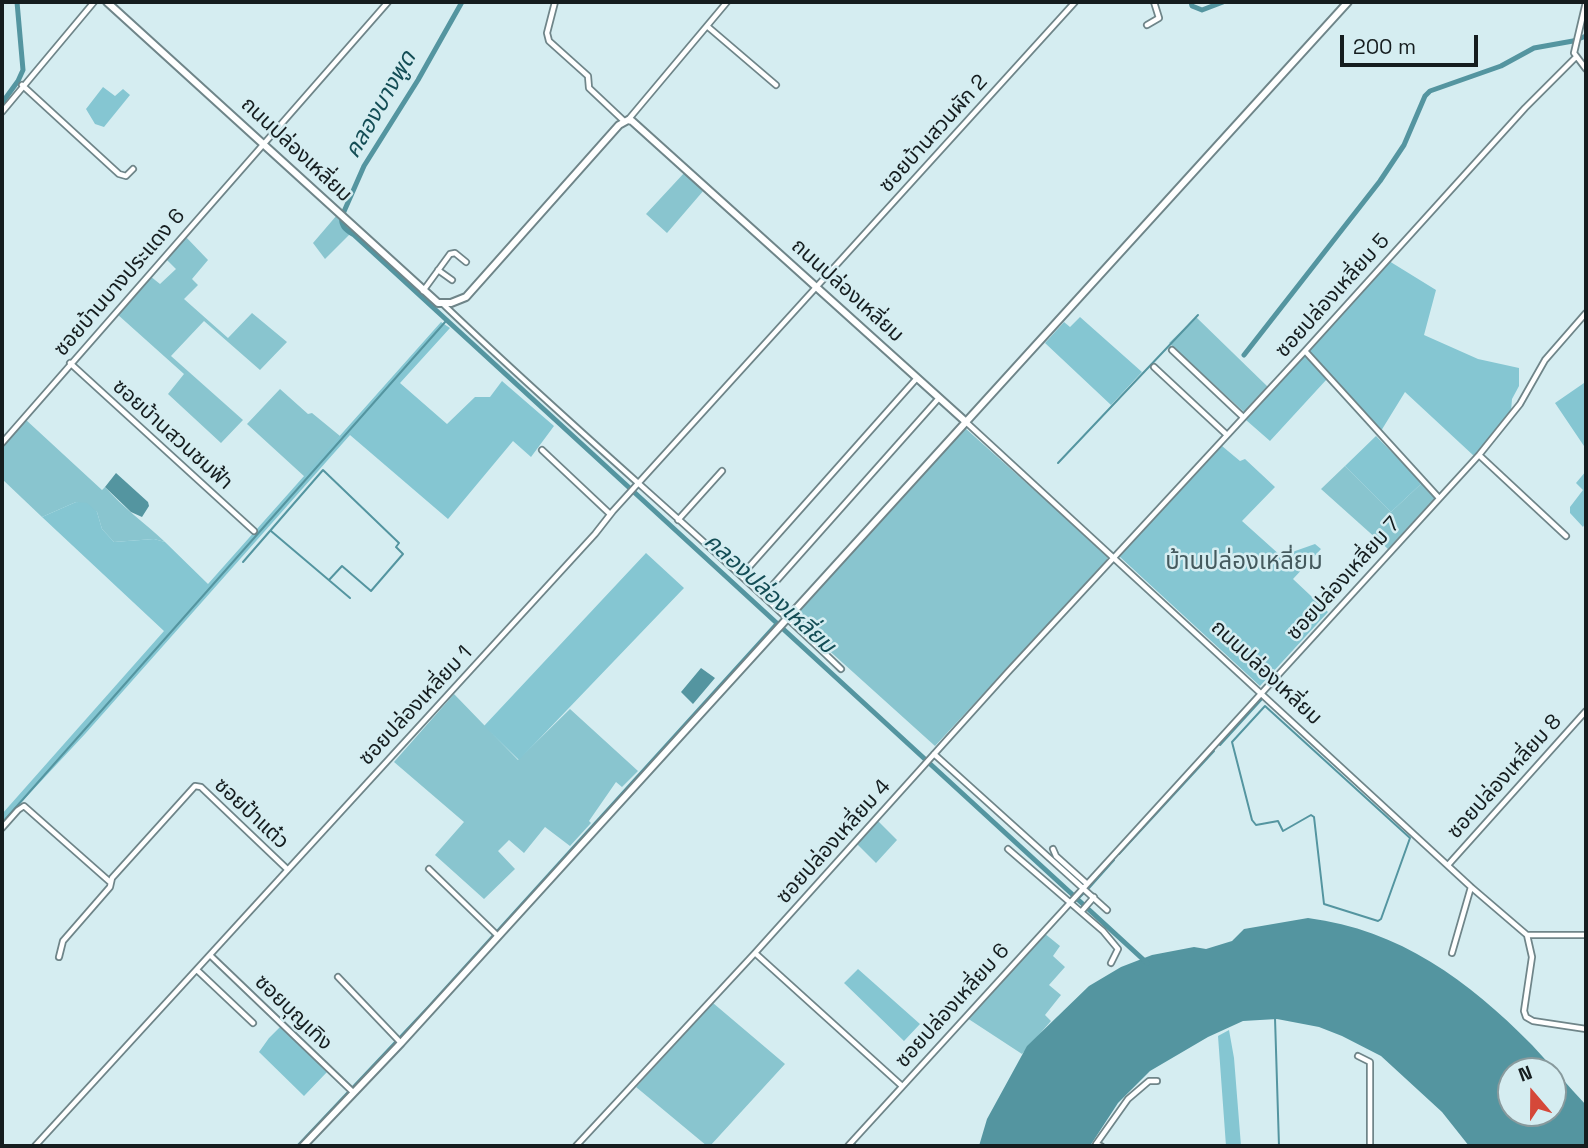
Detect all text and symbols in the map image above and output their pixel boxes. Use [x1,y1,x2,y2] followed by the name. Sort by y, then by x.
[1343,21,1481,65] scale bar
[1353,33,1416,60] text: 200 m
[339,47,423,163] water label: คลองบางพูด
[875,70,993,198] street label: ซอยบ้านสวนผัก 2
[235,92,357,208] street label: ถนนปล่องเหลี่ยม
[49,204,191,362] street label: ซอยบ้านบางประแดง 6
[1271,229,1395,363] street label: ซอยปล่องเหลี่ยม 5
[786,234,908,348] street label: ถนนปล่องเหลี่ยม
[107,375,237,495] street label: ซอยบ้านสวนชมฟ้า
[1282,512,1406,646] street label: ซอยปล่องเหลี่ยม 7
[698,528,840,660] water label: คลองปล่องเหลี่ยม
[1165,548,1323,576] district label: บ้านปล่องเหลี่ยม
[1205,615,1327,731] street label: ถนนปล่องเหลี่ยม
[354,641,478,771] street label: ซอยปล่องเหลี่ยม 1
[1443,710,1567,844] street label: ซอยปล่องเหลี่ยม 8
[208,773,294,855] street label: ซอยป้าแต๋ว
[772,775,896,909] street label: ซอยปล่องเหลี่ยม 4
[891,939,1015,1073] street label: ซอยปล่องเหลี่ยม 6
[249,970,337,1056] street label: ซอยบุญเทิง
[1497,1057,1567,1127] north arrow
[1515,1060,1536,1088] text: N

